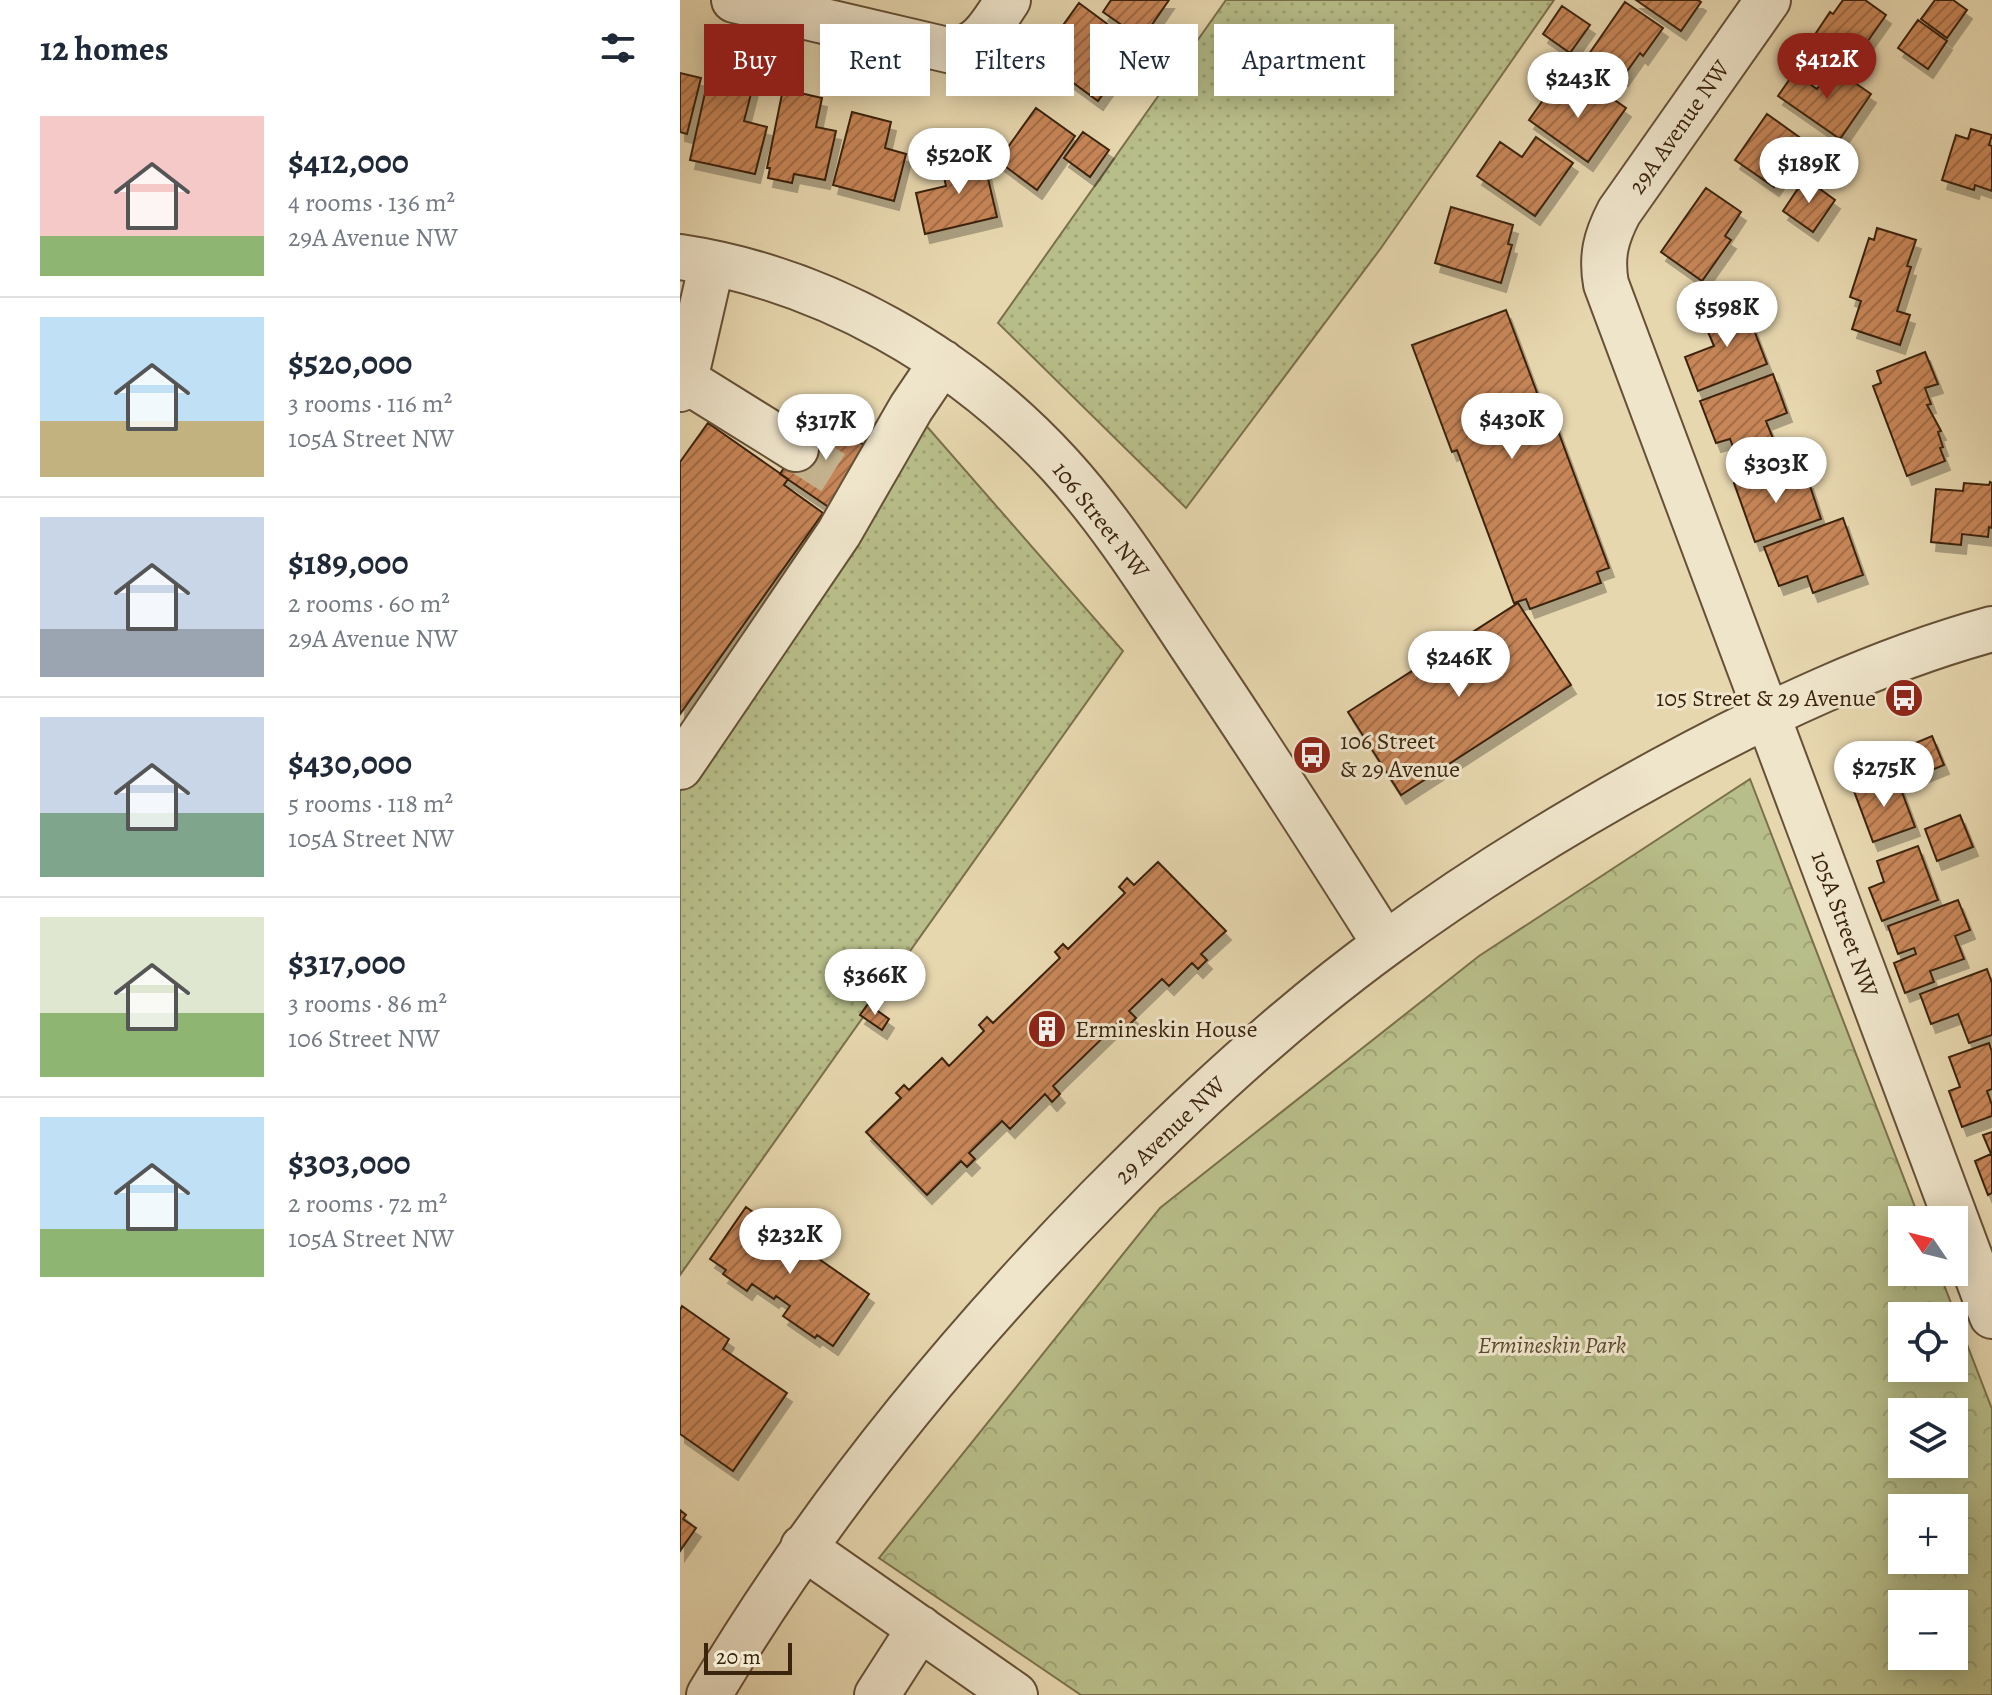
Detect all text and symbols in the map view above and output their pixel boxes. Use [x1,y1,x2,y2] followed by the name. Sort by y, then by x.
[704,24,804,96] chip: Buy
[820,24,930,96] chip: Rent
[946,24,1074,96] chip: Filters
[1090,24,1198,96] chip: New
[1214,24,1394,96] chip: Apartment
[40,25,169,72] text: 12 homes
[596,26,640,70] icon: filters
[1771,33,1883,101] pin: $412K
[1795,41,1859,76] text: $412K
[1522,52,1634,120] pin: $243K
[1621,53,1737,200] street label: 29A Avenue NW
[1545,60,1611,95] text: $243K
[903,128,1015,196] pin: $520K
[926,136,992,171] text: $520K
[1753,137,1865,205] pin: $189K
[288,138,409,185] text: $412,000
[1777,145,1841,180] text: $189K
[104,148,200,244] icon: home
[288,185,455,220] text: 4 rooms · 136 m²
[288,220,458,255] text: 29A Avenue NW
[1671,281,1783,349] pin: $598K
[1695,289,1759,324] text: $598K
[288,339,412,386] text: $520,000
[104,349,200,445] icon: home
[288,386,452,421] text: 3 rooms · 116 m²
[1456,393,1568,461] pin: $430K
[770,394,882,462] pin: $317K
[1479,401,1545,436] text: $430K
[796,402,856,437] text: $317K
[288,421,454,456] text: 105A Street NW
[1720,437,1832,505] pin: $303K
[1744,445,1808,480] text: $303K
[1045,455,1157,586] street label: 106 Street NW
[288,539,409,586] text: $189,000
[104,549,200,645] icon: home
[288,586,450,621] text: 2 rooms · 60 m²
[288,621,458,656] text: 29A Avenue NW
[1403,631,1515,699] pin: $246K
[1426,639,1492,674] text: $246K
[1883,677,1925,719] bus stop icon: 105 Street & 29 Avenue
[1656,682,1876,714] place label: 105 Street & 29 Avenue
[1340,725,1460,785] place label: 106 Street & 29 Avenue
[1291,734,1333,776] bus stop icon: 106 Street & 29 Avenue
[288,739,412,786] text: $430,000
[1828,741,1940,809] pin: $275K
[104,749,200,845] icon: home
[1852,749,1916,784] text: $275K
[288,786,453,821] text: 5 rooms · 118 m²
[288,821,454,856] text: 105A Street NW
[1804,846,1886,1002] street label: 105A Street NW
[288,939,406,986] text: $317,000
[104,949,200,1045] icon: home
[819,949,931,1017] pin: $366K
[843,957,907,992] text: $366K
[288,986,447,1021] text: 3 rooms · 86 m²
[1026,1008,1068,1050] building icon: Ermineskin House
[1075,1013,1258,1045] place label: Ermineskin House
[288,1021,440,1056] text: 106 Street NW
[1107,1068,1233,1191] street label: 29 Avenue NW
[288,1139,411,1186] text: $303,000
[104,1149,200,1245] icon: home
[288,1186,447,1221] text: 2 rooms · 72 m²
[1888,1206,1968,1286] north arrow
[1888,1206,1968,1670] map controls
[734,1208,846,1276] pin: $232K
[757,1216,823,1251] text: $232K
[288,1221,454,1256] text: 105A Street NW
[1888,1302,1968,1382] button: locate
[1478,1329,1627,1361] park label: Ermineskin Park
[1888,1398,1968,1478] button: layers
[1888,1494,1968,1574] button: +
[1888,1590,1968,1670] button: −
[704,1639,792,1675] scale bar
[716,1642,761,1672] text: 20 m

